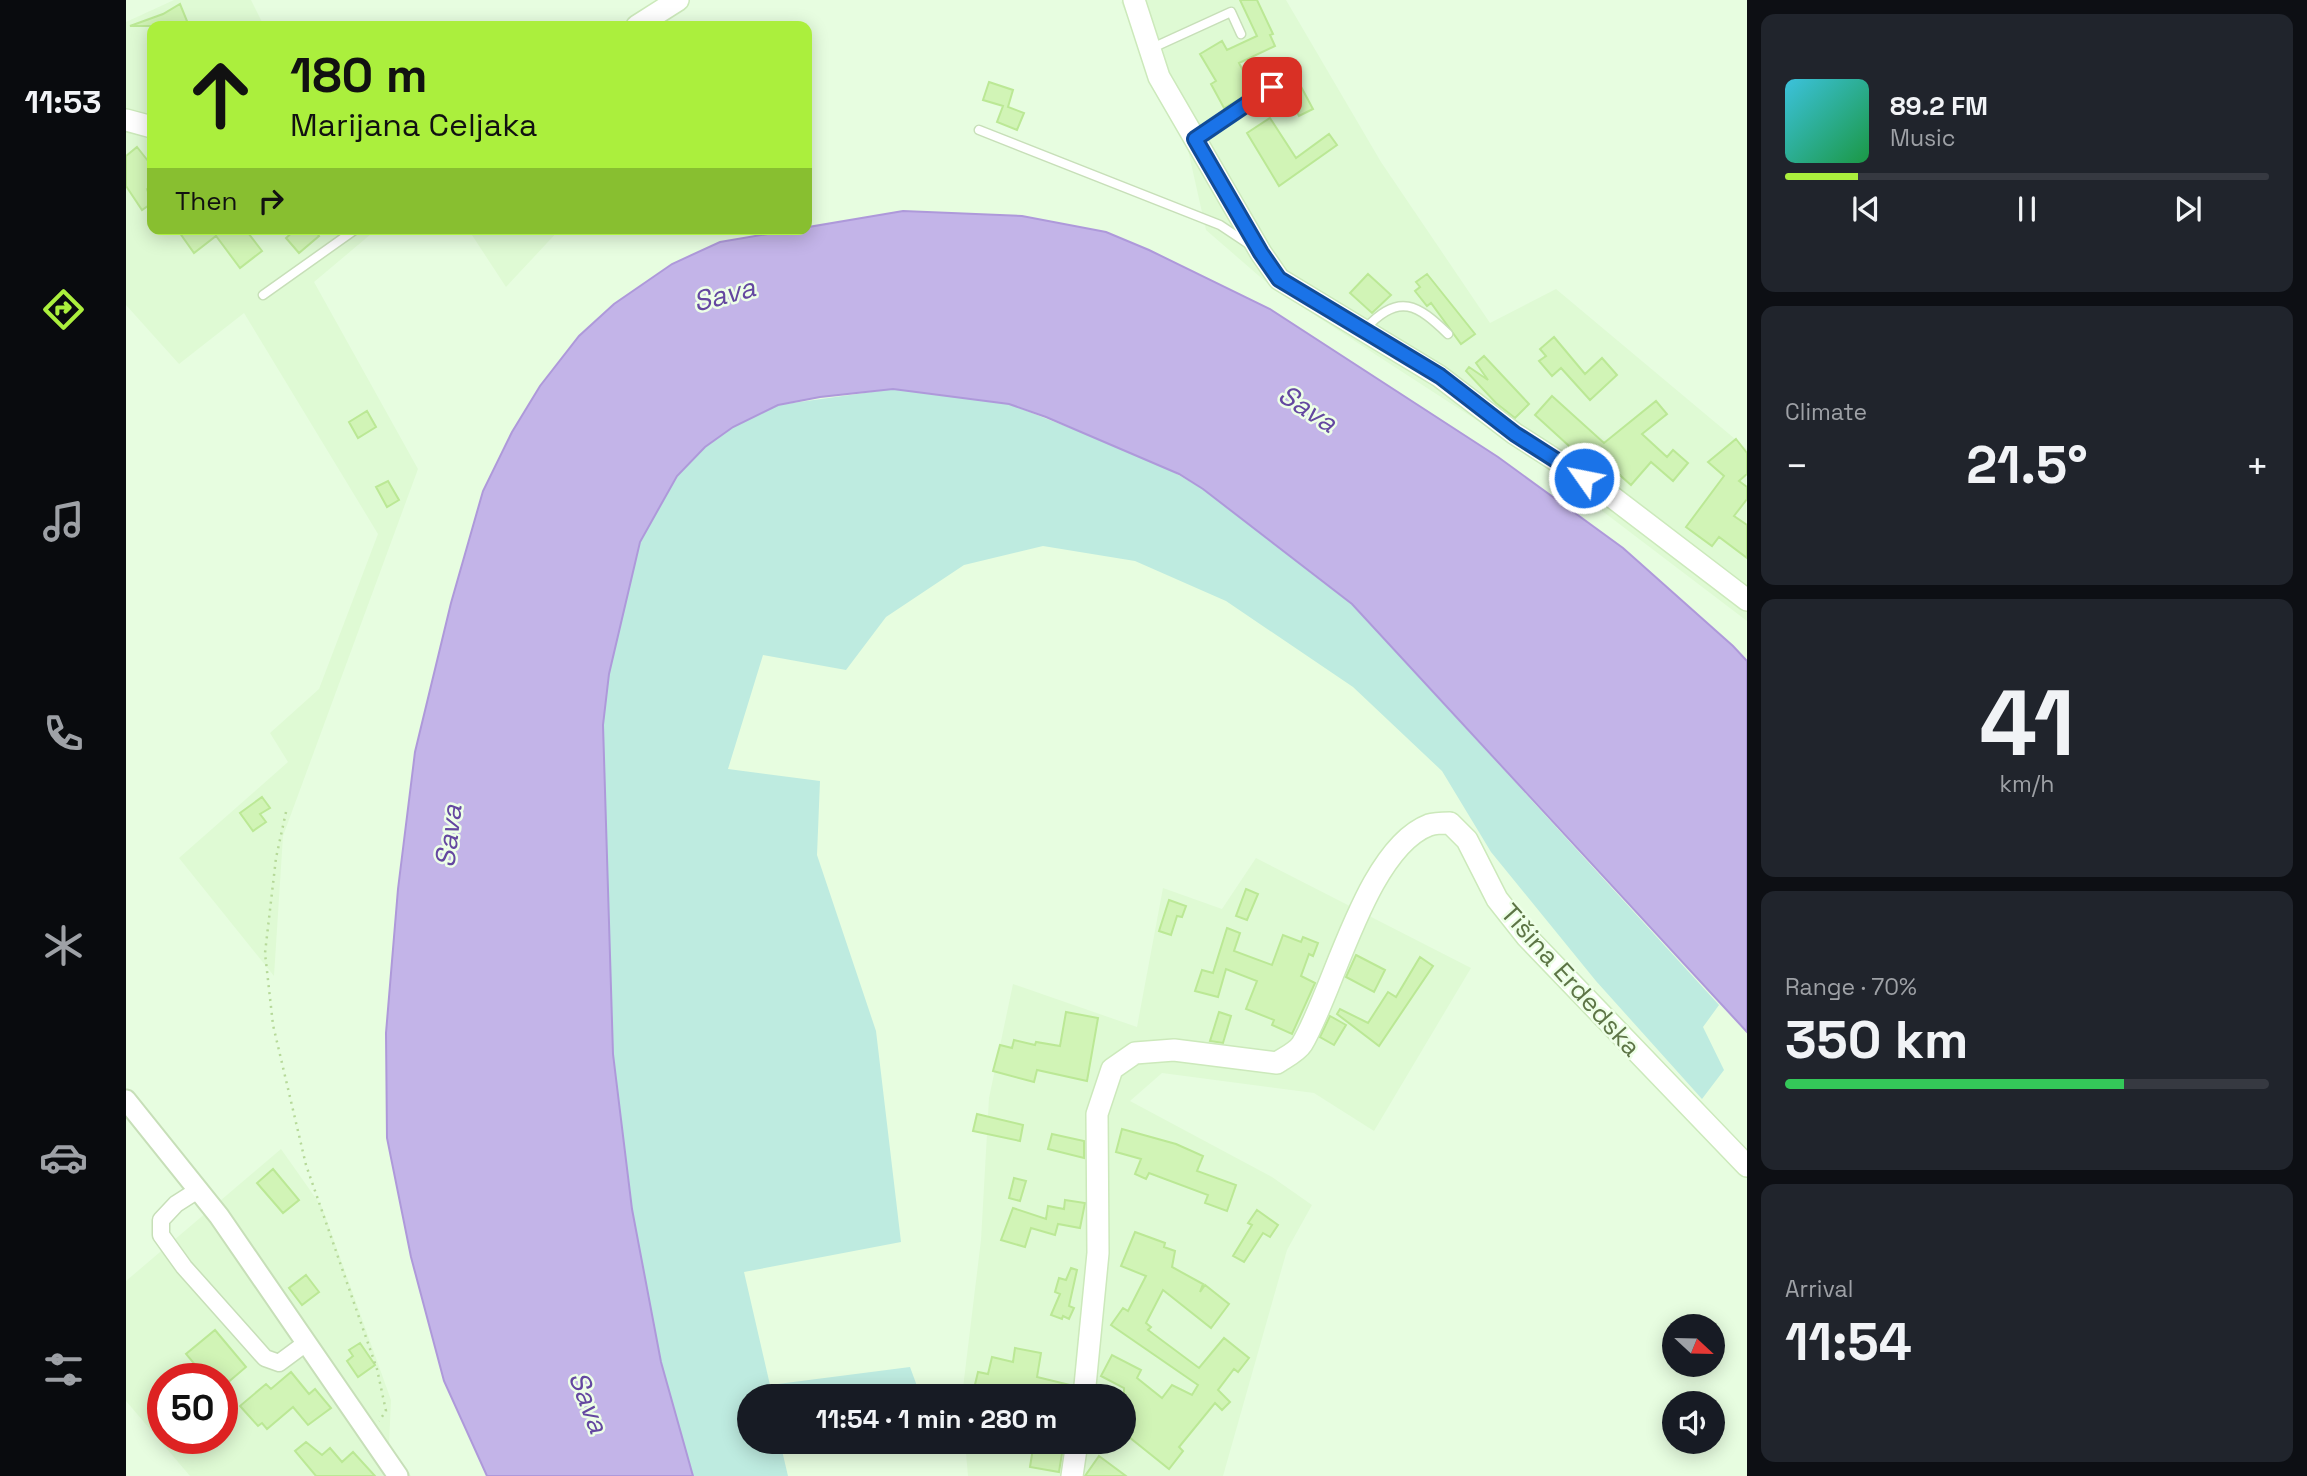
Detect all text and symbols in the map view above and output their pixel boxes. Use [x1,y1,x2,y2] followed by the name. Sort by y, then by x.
[290,44,428,106] text: 180 m
[175,49,266,140] icon: ahead
[1242,57,1302,117] pin
[1253,68,1291,106] icon: arrive
[24,82,102,122] text: 11:53
[1890,89,1988,123] text: 89.2 FM
[290,105,537,145] text: Marijana Celjaka
[1890,123,1955,153] text: Music
[252,182,290,220] icon: right
[175,184,238,218] text: Then
[1847,190,1885,228] icon: previous
[2008,190,2046,228] icon: pause
[2169,190,2207,228] icon: next
[689,268,760,320] water label: Sava
[39,285,88,334] icon: directions
[1272,376,1345,441] water label: Sava
[1785,397,1867,427] text: Climate
[1966,432,2088,498] text: 21.5°
[1547,441,1621,515] position arrow
[1785,442,1809,490] text: −
[2245,442,2269,490] text: +
[39,497,88,546] icon: music
[1979,665,2075,782] text: 41
[39,709,88,758] icon: phone
[2000,769,2054,799] text: km/h
[426,802,470,870] water label: Sava
[1493,896,1649,1064] street label: Tišina Erdedska
[39,921,88,970] icon: climate
[1785,972,1917,1002] text: Range · 70%
[1785,1007,1968,1073] text: 350 km
[39,1133,88,1182] icon: car
[1785,1274,1853,1304] text: Arrival
[1785,1309,1912,1375] text: 11:54
[1662,1314,1726,1377] north arrow
[1662,1314,1725,1454] map controls
[39,1345,88,1394] icon: filters
[147,1363,238,1454] speed limit sign: 50
[561,1366,617,1439] water label: Sava
[1662,1391,1725,1454] button: sound
[816,1402,1057,1436] text: 11:54 · 1 min · 280 m

